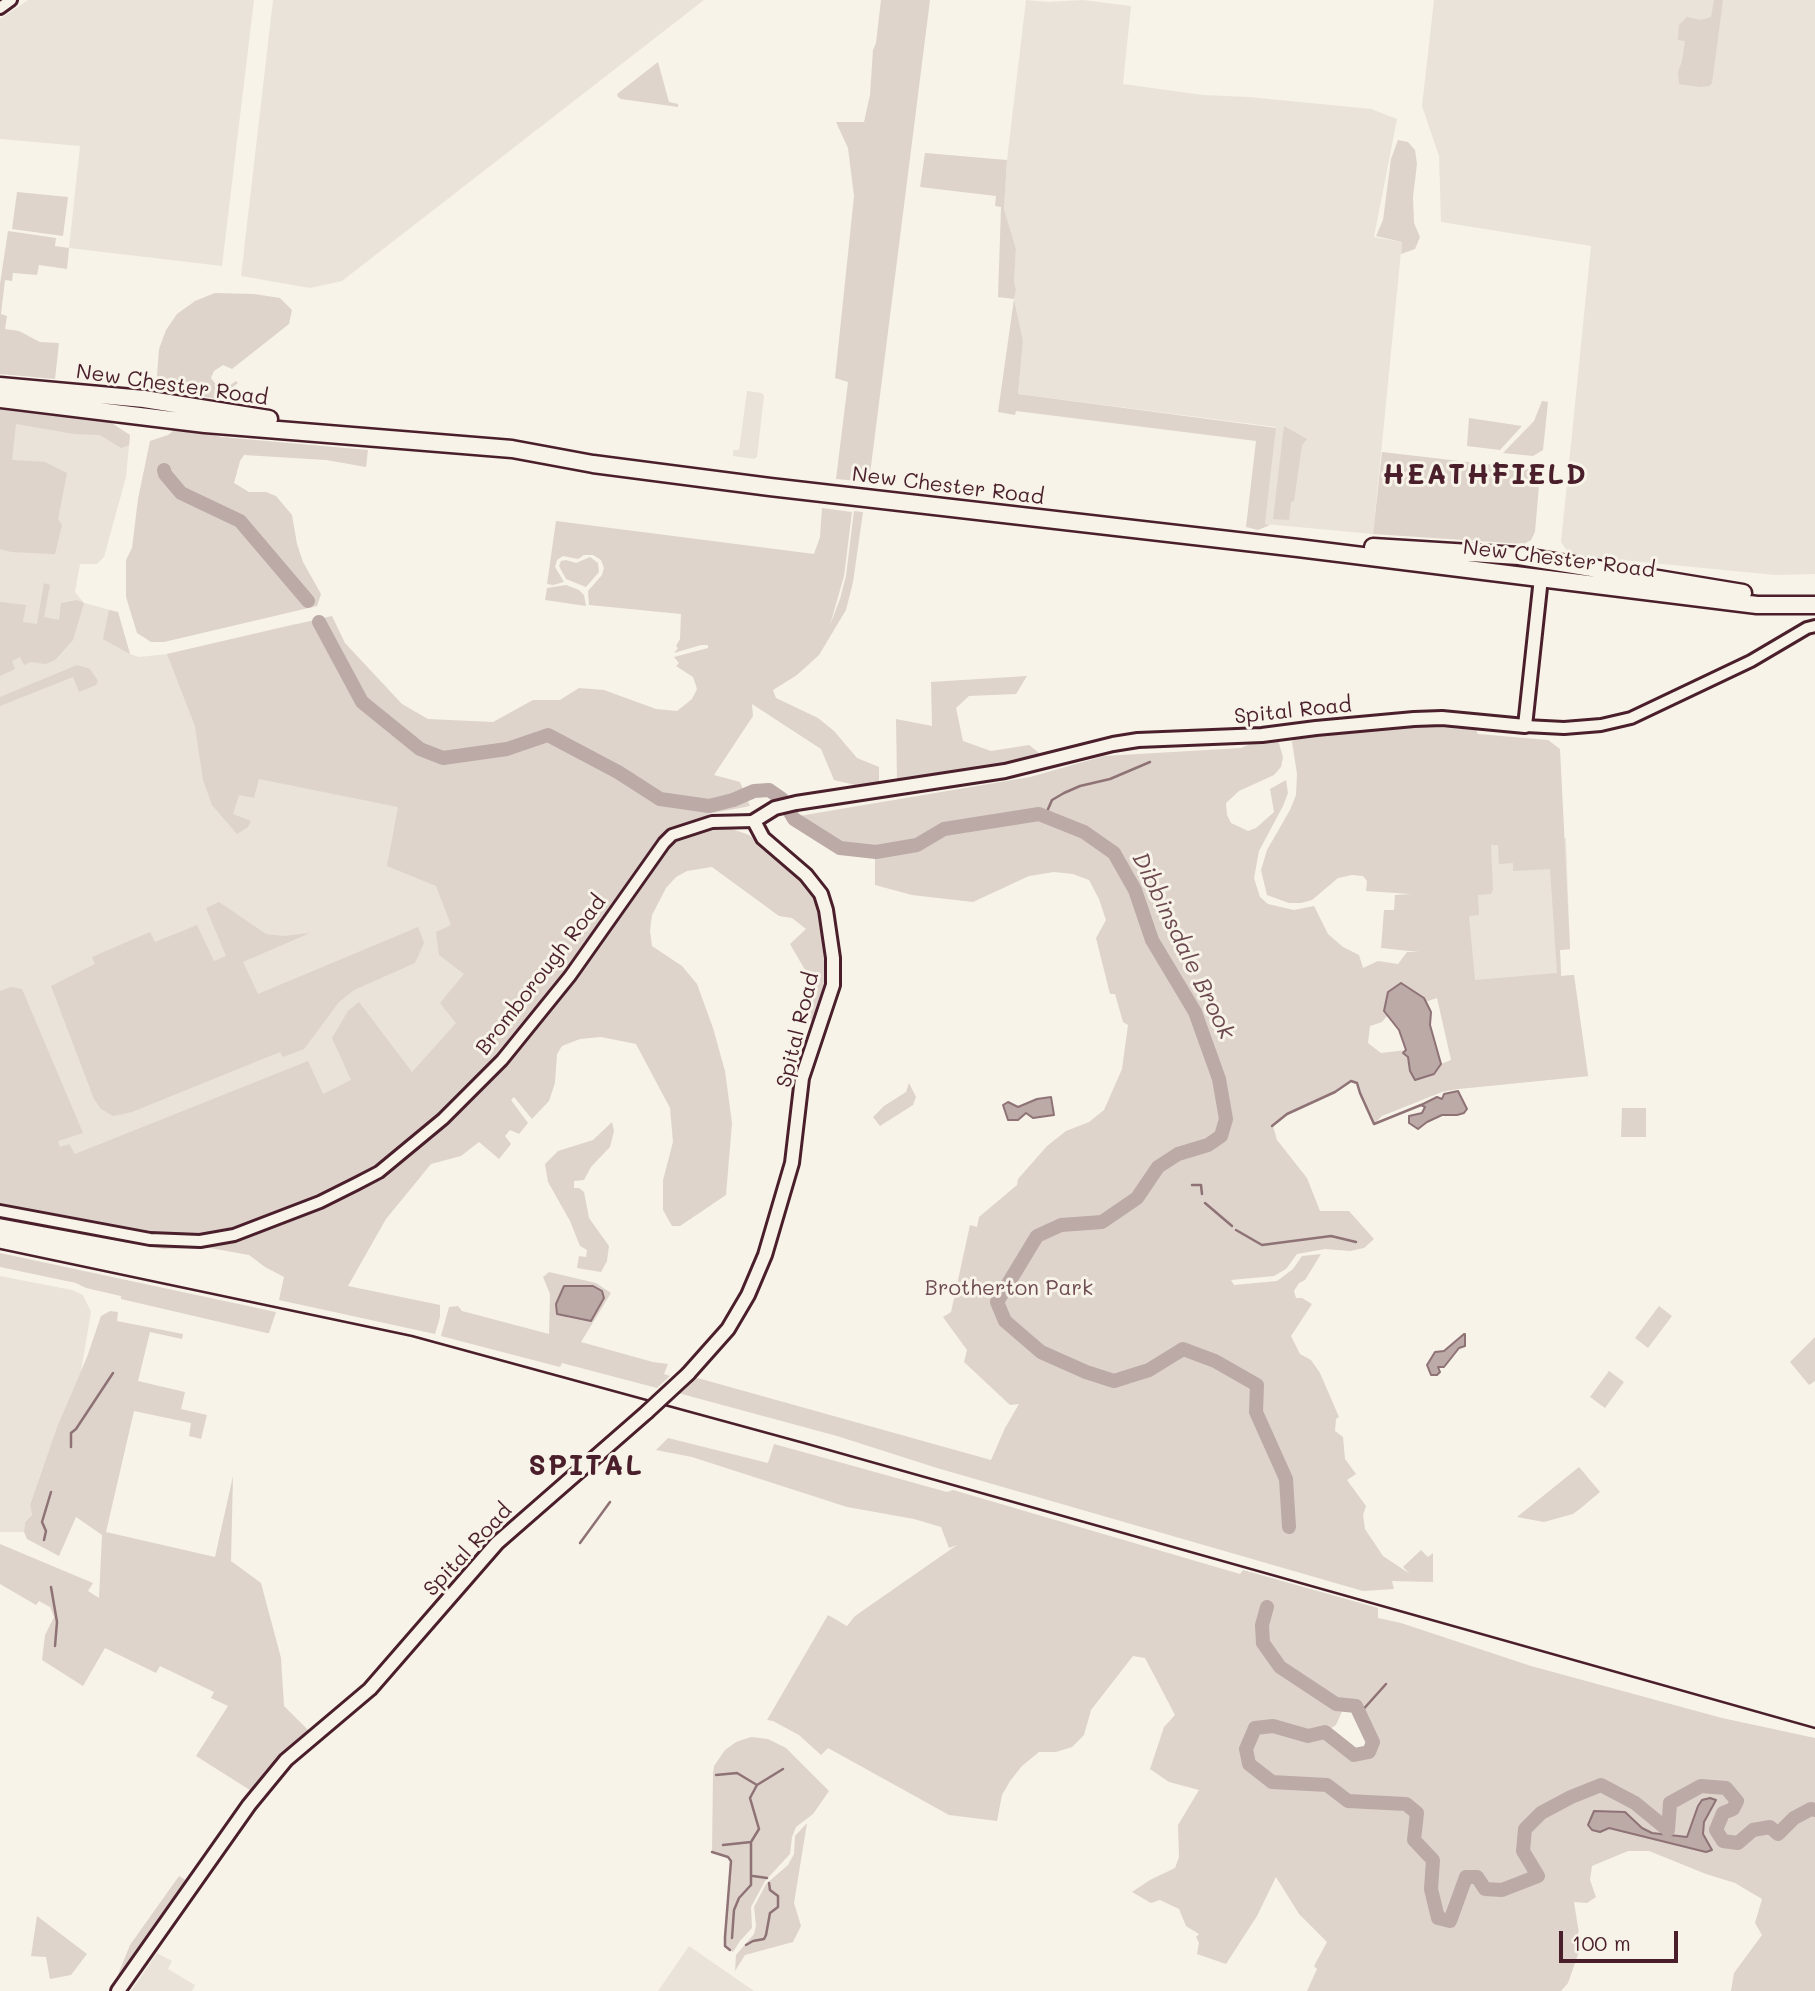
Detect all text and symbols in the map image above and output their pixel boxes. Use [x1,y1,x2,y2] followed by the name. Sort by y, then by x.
[75,359,269,411] street label: New Chester Road
[1383,458,1587,492] district label: HEATHFIELD
[851,462,1045,510] street label: New Chester Road
[1462,535,1656,583] street label: New Chester Road
[1233,692,1353,730] street label: Spital Road
[1126,848,1240,1044] water label: Dibbinsdale Brook
[471,890,611,1060] street label: Bromborough Road
[772,970,824,1090] street label: Spital Road
[925,1276,1093,1302] park label: Brotherton Park
[529,1449,643,1483] district label: SPITAL
[419,1498,517,1602] street label: Spital Road
[1563,1918,1682,1962] scale bar
[1572,1929,1631,1956] text: 100 m

